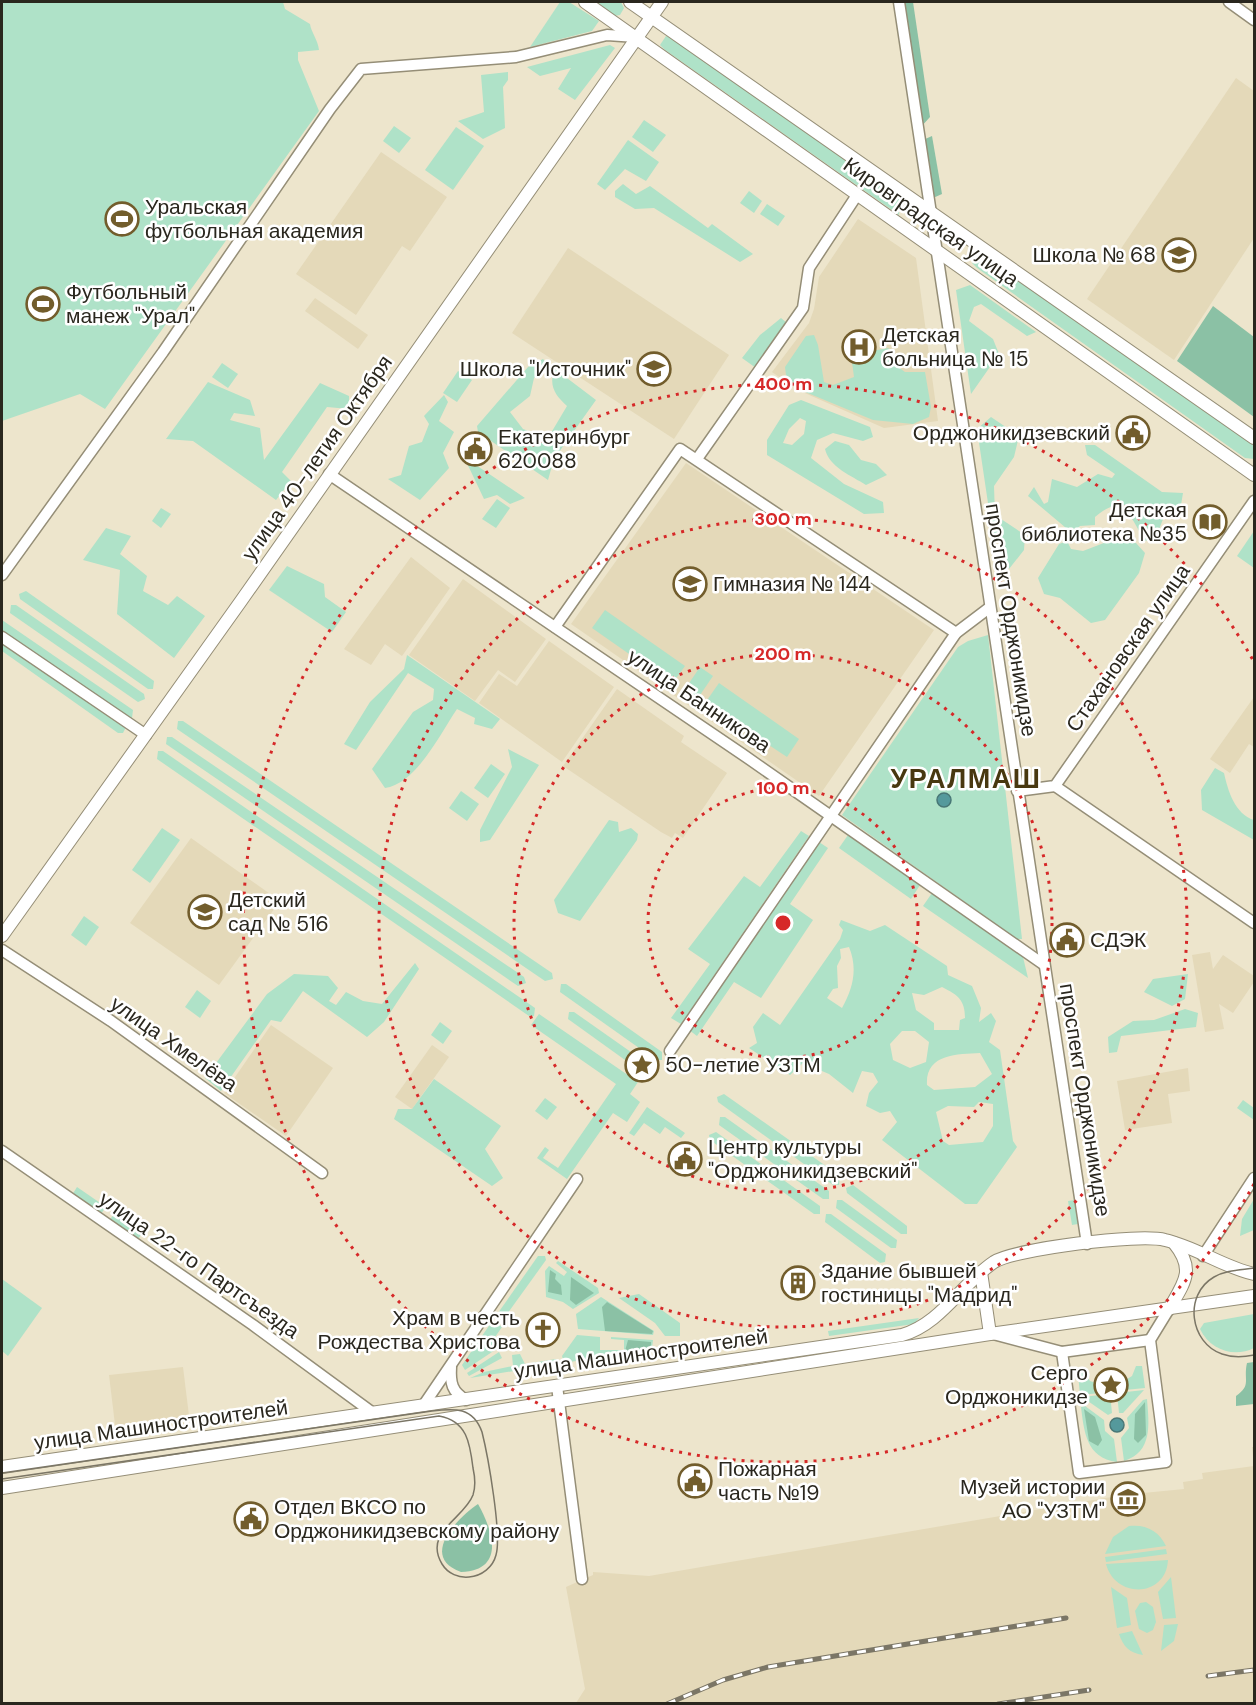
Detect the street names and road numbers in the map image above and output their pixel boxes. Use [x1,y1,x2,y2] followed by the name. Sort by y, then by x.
[838,151,1025,293] street label: Кировградская улица
[235,350,399,566] street label: улица 40-летия Октября
[979,501,1043,739] street label: проспект Орджоникидзе
[1059,558,1197,737] street label: Стахановская улица
[622,643,776,760] street label: улица Банникова
[1053,981,1117,1219] street label: проспект Орджоникидзе
[105,990,243,1098] street label: улица Хмелёва
[93,1185,305,1345] street label: улица 22-го Партсъезда
[512,1322,770,1386] street label: улица Машиностроителей
[32,1393,290,1457] street label: улица Машиностроителей

